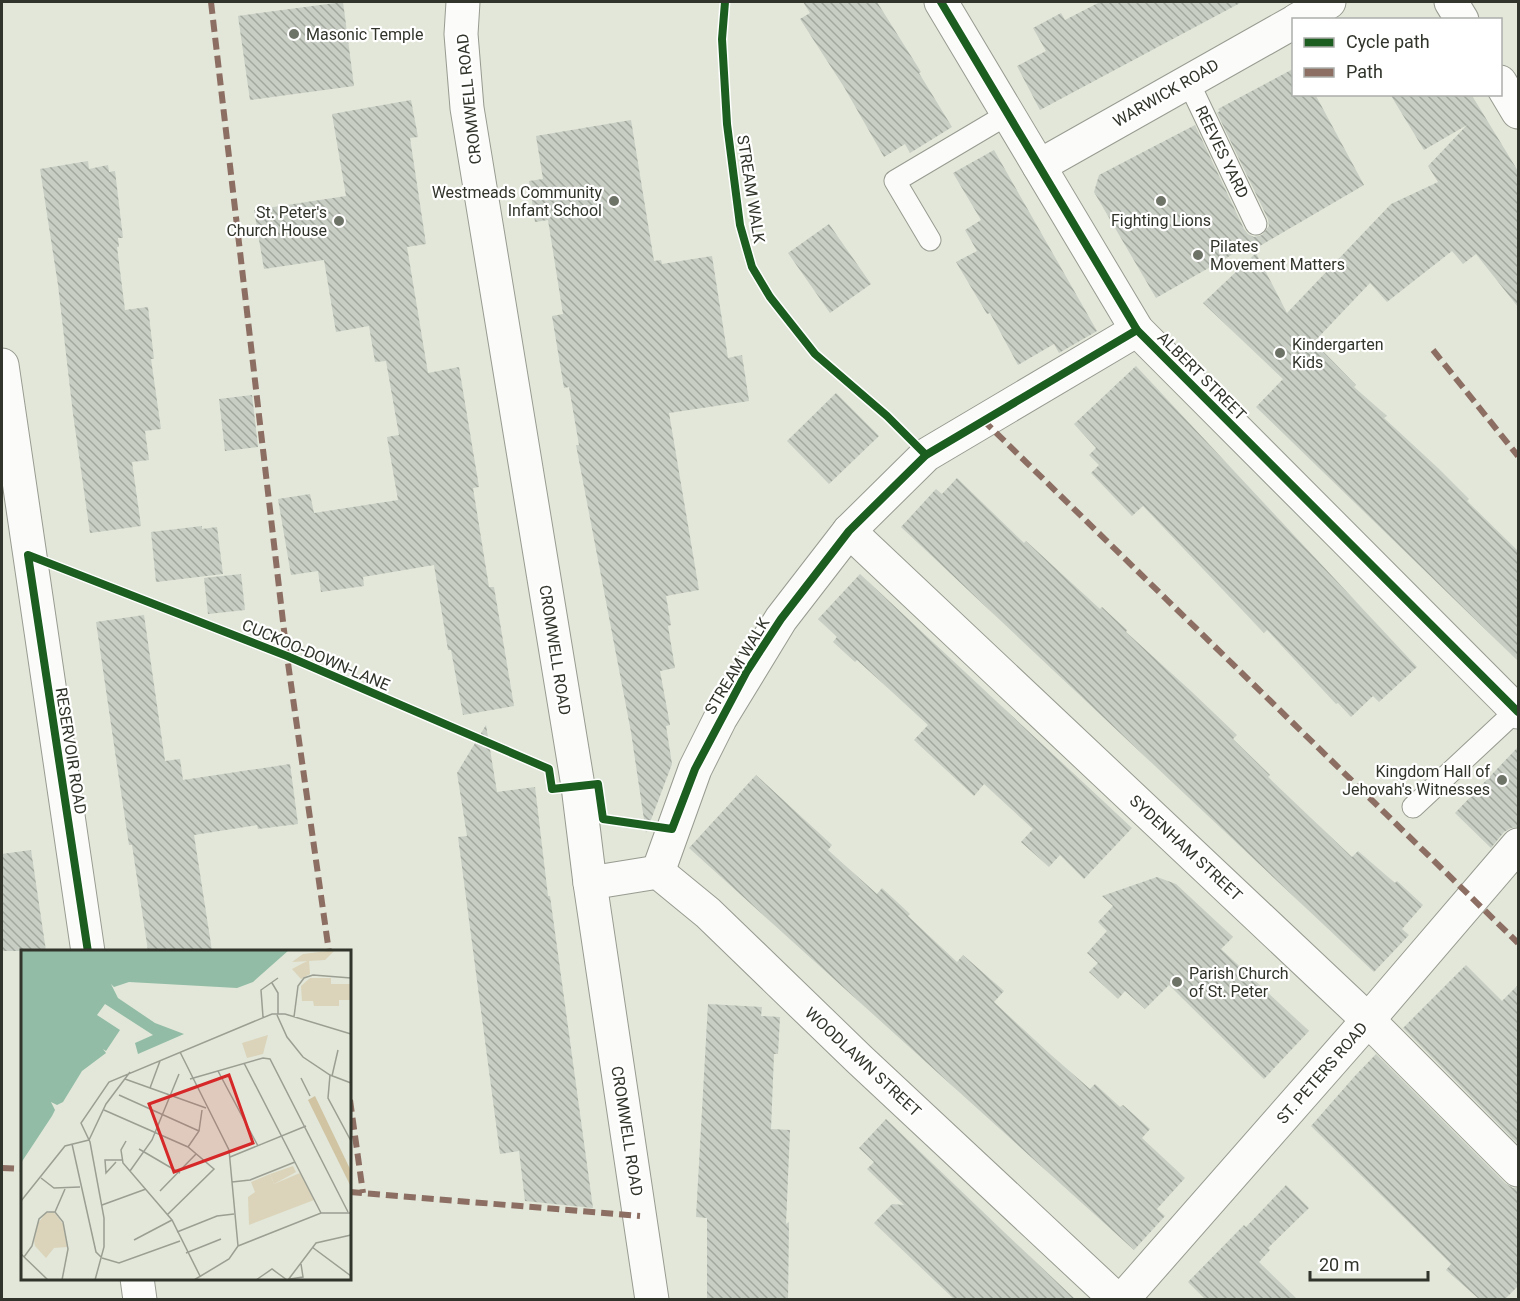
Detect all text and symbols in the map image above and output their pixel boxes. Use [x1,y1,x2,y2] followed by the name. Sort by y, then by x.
[1292,18,1502,96] legend
[306,25,423,44] place label: Masonic Temple
[287,27,301,41] marker: Masonic Temple
[1346,31,1430,52] text: Cycle path
[453,33,485,165] street label: CROMWELL ROAD
[1110,55,1222,131] street label: WARWICK ROAD
[1346,61,1383,82] text: Path
[1191,103,1253,201] street label: REEVES YARD
[733,134,769,245] street label: STREAM WALK
[432,183,602,220] place label: Westmeads Community Infant School
[607,194,621,208] marker: Westmeads Community Infant School
[1154,194,1168,208] marker: Fighting Lions
[226,203,327,240] place label: St. Peter's Church House
[1111,211,1211,230] place label: Fighting Lions
[332,214,346,228] marker: St. Peter's Church House
[1210,237,1345,274] place label: Pilates Movement Matters
[1191,248,1205,262] marker: Pilates Movement Matters
[1154,328,1251,425] street label: ALBERT STREET
[1292,335,1384,372] place label: Kindergarten Kids
[1273,346,1287,360] marker: Kindergarten Kids
[535,584,575,716] street label: CROMWELL ROAD
[701,613,774,718] street label: STREAM WALK
[239,615,393,695] street label: CUCKOO-DOWN-LANE
[52,686,90,816] street label: RESERVOIR ROAD
[1342,762,1490,799] place label: Kingdom Hall of Jehovah's Witnesses
[1495,773,1509,787] marker: Kingdom Hall of Jehovah's Witnesses
[1126,791,1247,905] street label: SYDENHAM STREET
[21,950,351,1280] inset map
[1189,964,1289,1001] place label: Parish Church of St. Peter
[1170,975,1184,989] marker: Parish Church of St. Peter
[801,1003,925,1121] street label: WOODLAWN STREET
[1273,1018,1371,1128] street label: ST. PETERS ROAD
[607,1065,647,1197] street label: CROMWELL ROAD
[1310,1244,1428,1282] scale bar
[1319,1254,1359,1275] text: 20 m

